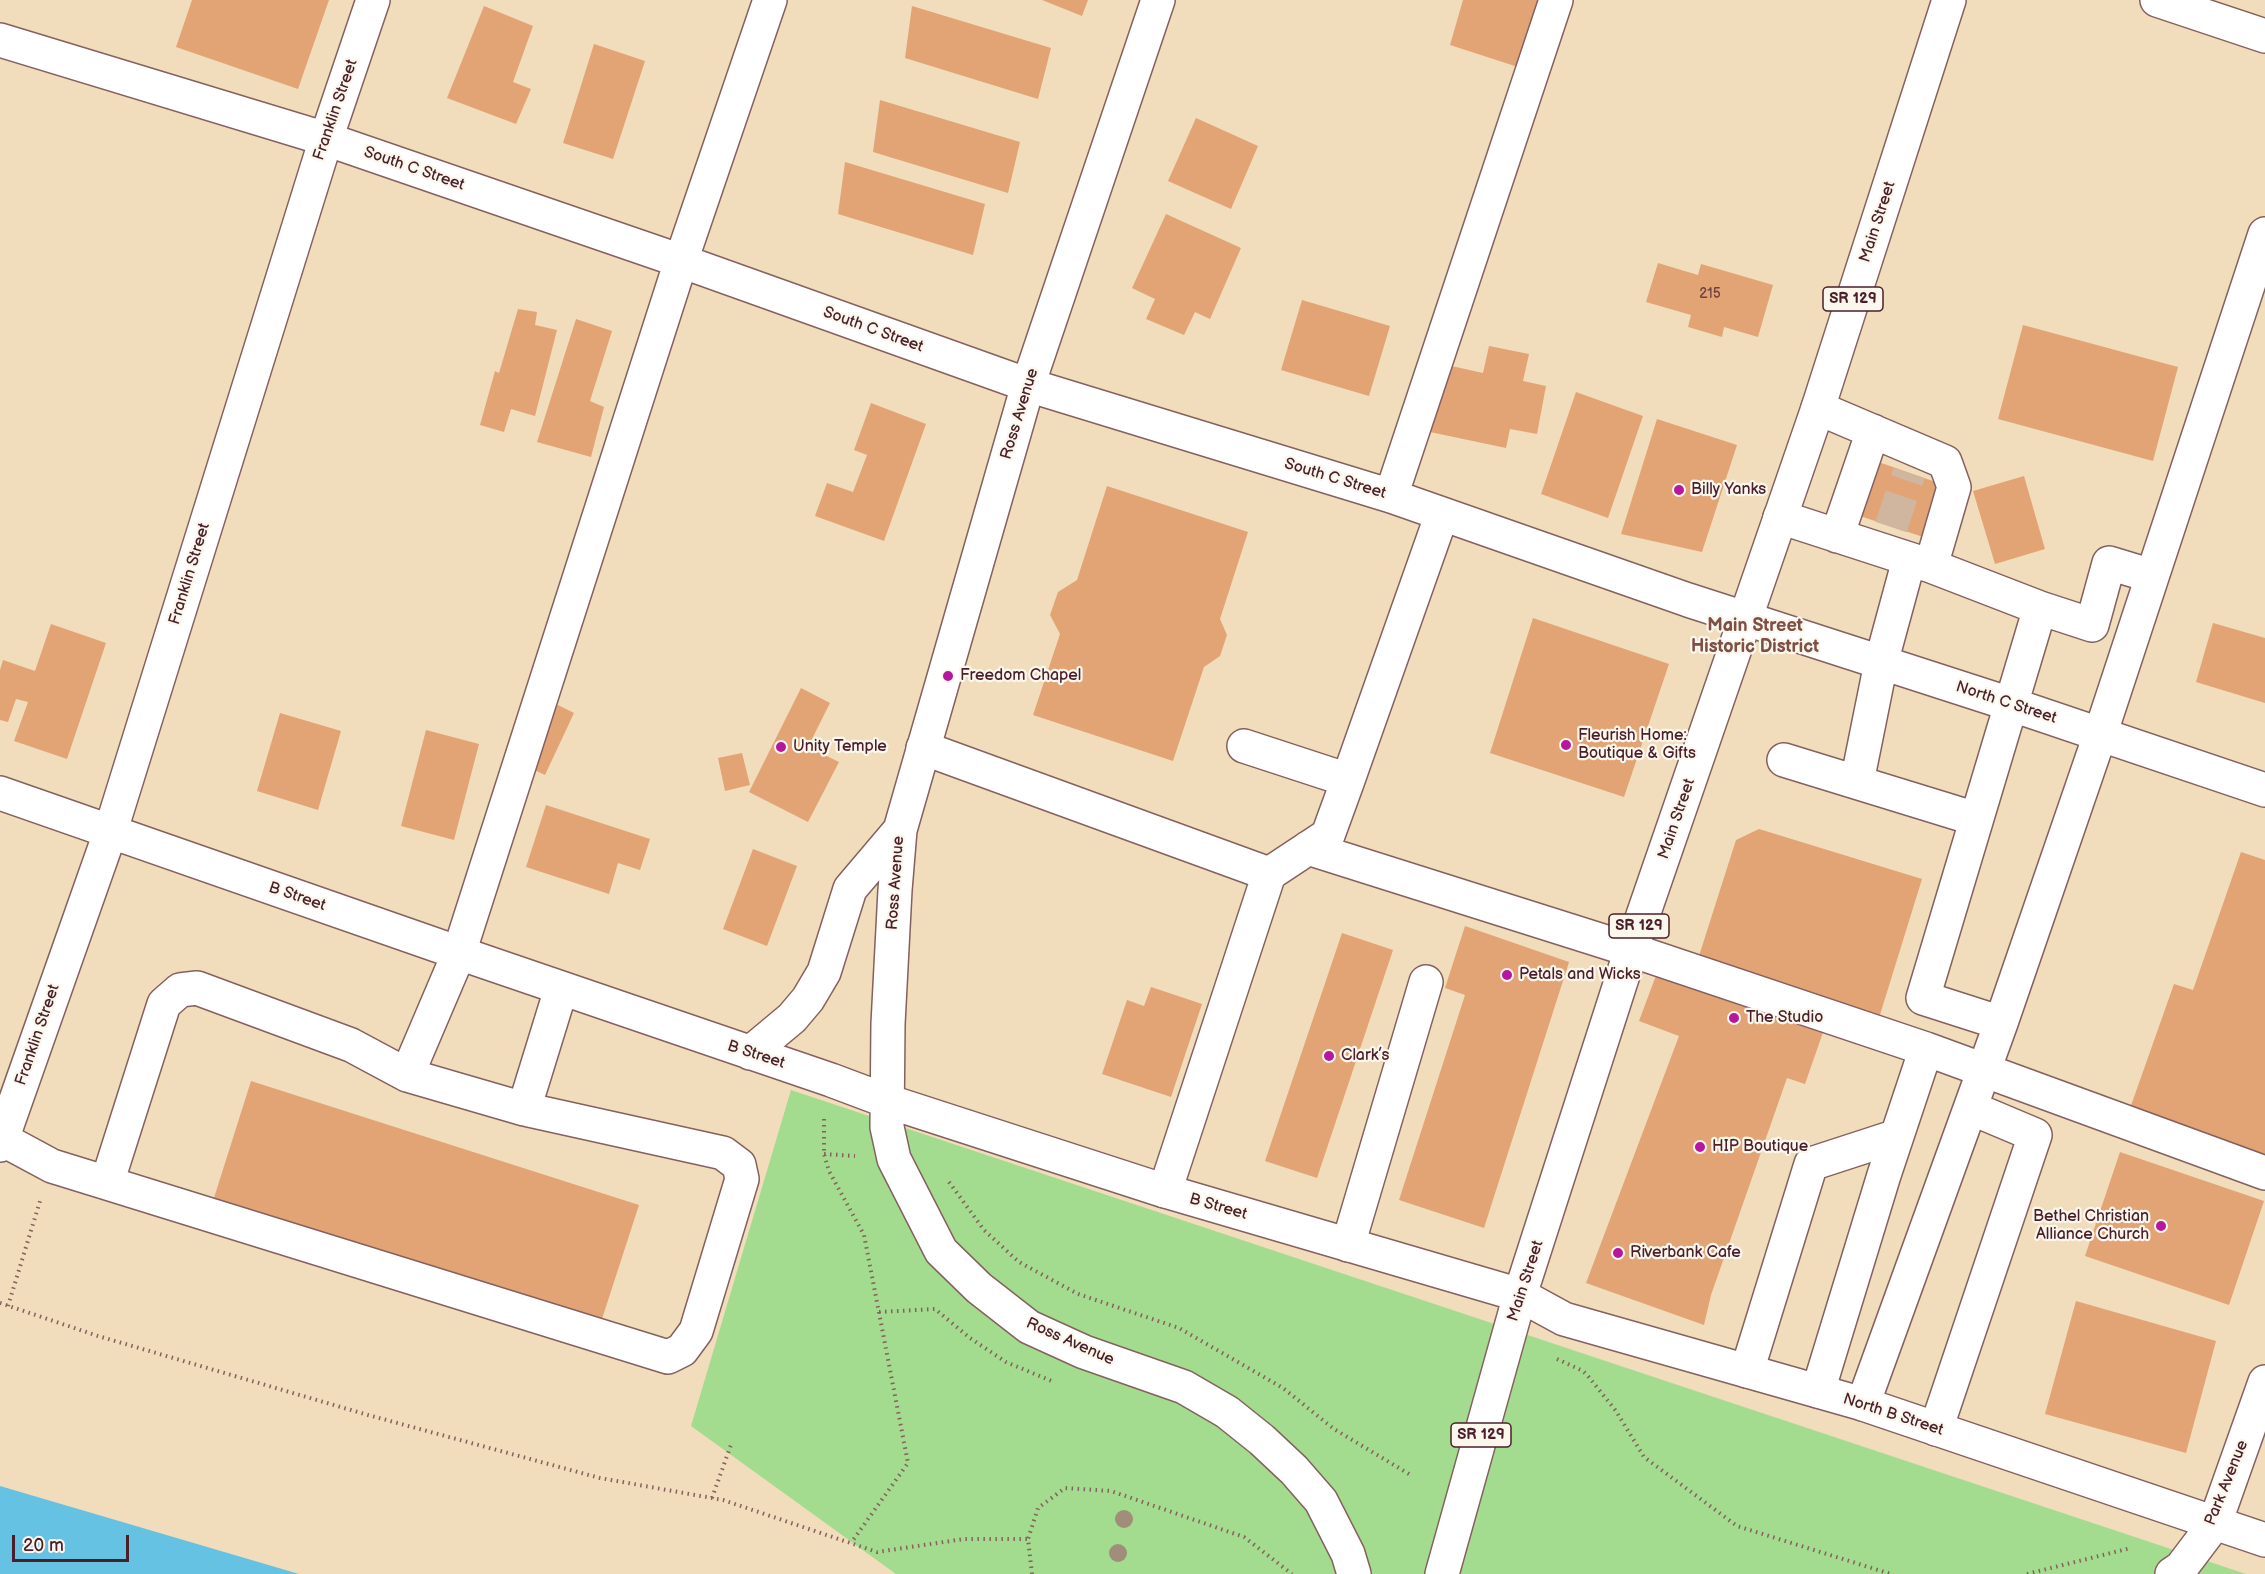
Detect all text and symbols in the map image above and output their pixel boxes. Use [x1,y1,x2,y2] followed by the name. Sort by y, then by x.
[310,57,362,163] street label: Franklin Street
[361,143,467,195] street label: South C Street
[1856,179,1900,265] street label: Main Street
[1699,286,1721,302] house number: 215
[1823,287,1883,311] road number: SR 129
[820,303,926,357] street label: South C Street
[997,366,1043,462] street label: Ross Avenue
[1282,454,1388,504] street label: South C Street
[1691,480,1766,500] place label: Billy Yanks
[1672,483,1686,497] marker: Billy Yanks
[165,521,215,627] street label: Franklin Street
[1691,615,1819,658] district label: Main Street Historic District
[960,666,1081,686] place label: Freedom Chapel
[941,669,955,683] marker: Freedom Chapel
[1953,678,2059,728] street label: North C Street
[1578,726,1696,764] place label: Fleurish Home: Boutique & Gifts
[793,737,887,757] place label: Unity Temple
[1559,738,1573,752] marker: Fleurish Home: Boutique & Gifts
[774,740,788,754] marker: Unity Temple
[1654,776,1700,862] street label: Main Street
[883,835,909,931] street label: Ross Avenue
[266,878,328,916] street label: B Street
[1609,914,1669,938] road number: SR 129
[1519,965,1641,985] place label: Petals and Wicks
[1500,968,1514,982] marker: Petals and Wicks
[12,982,64,1088] street label: Franklin Street
[1746,1008,1823,1028] place label: The Studio
[1727,1011,1741,1025] marker: The Studio
[725,1037,787,1073] street label: B Street
[1341,1046,1389,1066] place label: Clark’s
[1322,1049,1336,1063] marker: Clark’s
[1712,1137,1808,1157] place label: HIP Boutique
[1693,1140,1707,1154] marker: HIP Boutique
[1187,1190,1249,1224] street label: B Street
[2033,1207,2149,1245] place label: Bethel Christian Alliance Church
[2154,1219,2168,1233] marker: Bethel Christian Alliance Church
[1504,1238,1548,1324] street label: Main Street
[1630,1243,1741,1263] place label: Riverbank Cafe
[1611,1246,1625,1260] marker: Riverbank Cafe
[1023,1314,1117,1370] street label: Ross Avenue
[1840,1390,1946,1440] street label: North B Street
[1451,1423,1511,1447] road number: SR 129
[2201,1438,2253,1528] street label: Park Avenue
[15,1523,132,1561] scale bar
[23,1535,64,1556] text: 20 m

